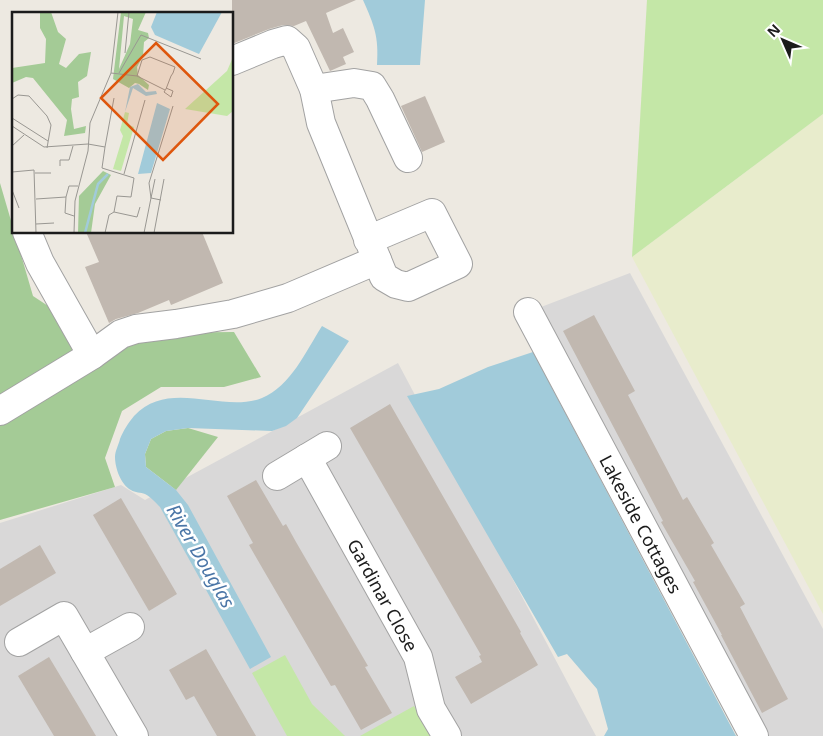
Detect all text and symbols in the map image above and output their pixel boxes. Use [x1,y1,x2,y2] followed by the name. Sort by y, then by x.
[12,12,234,234] inset map
[758,15,808,65] north arrow
[763,20,784,41] text: N
[594,451,688,597] street label: Lakeside Cottages
[161,499,241,613] water label: River Douglas
[342,535,424,655] street label: Gardinar Close

